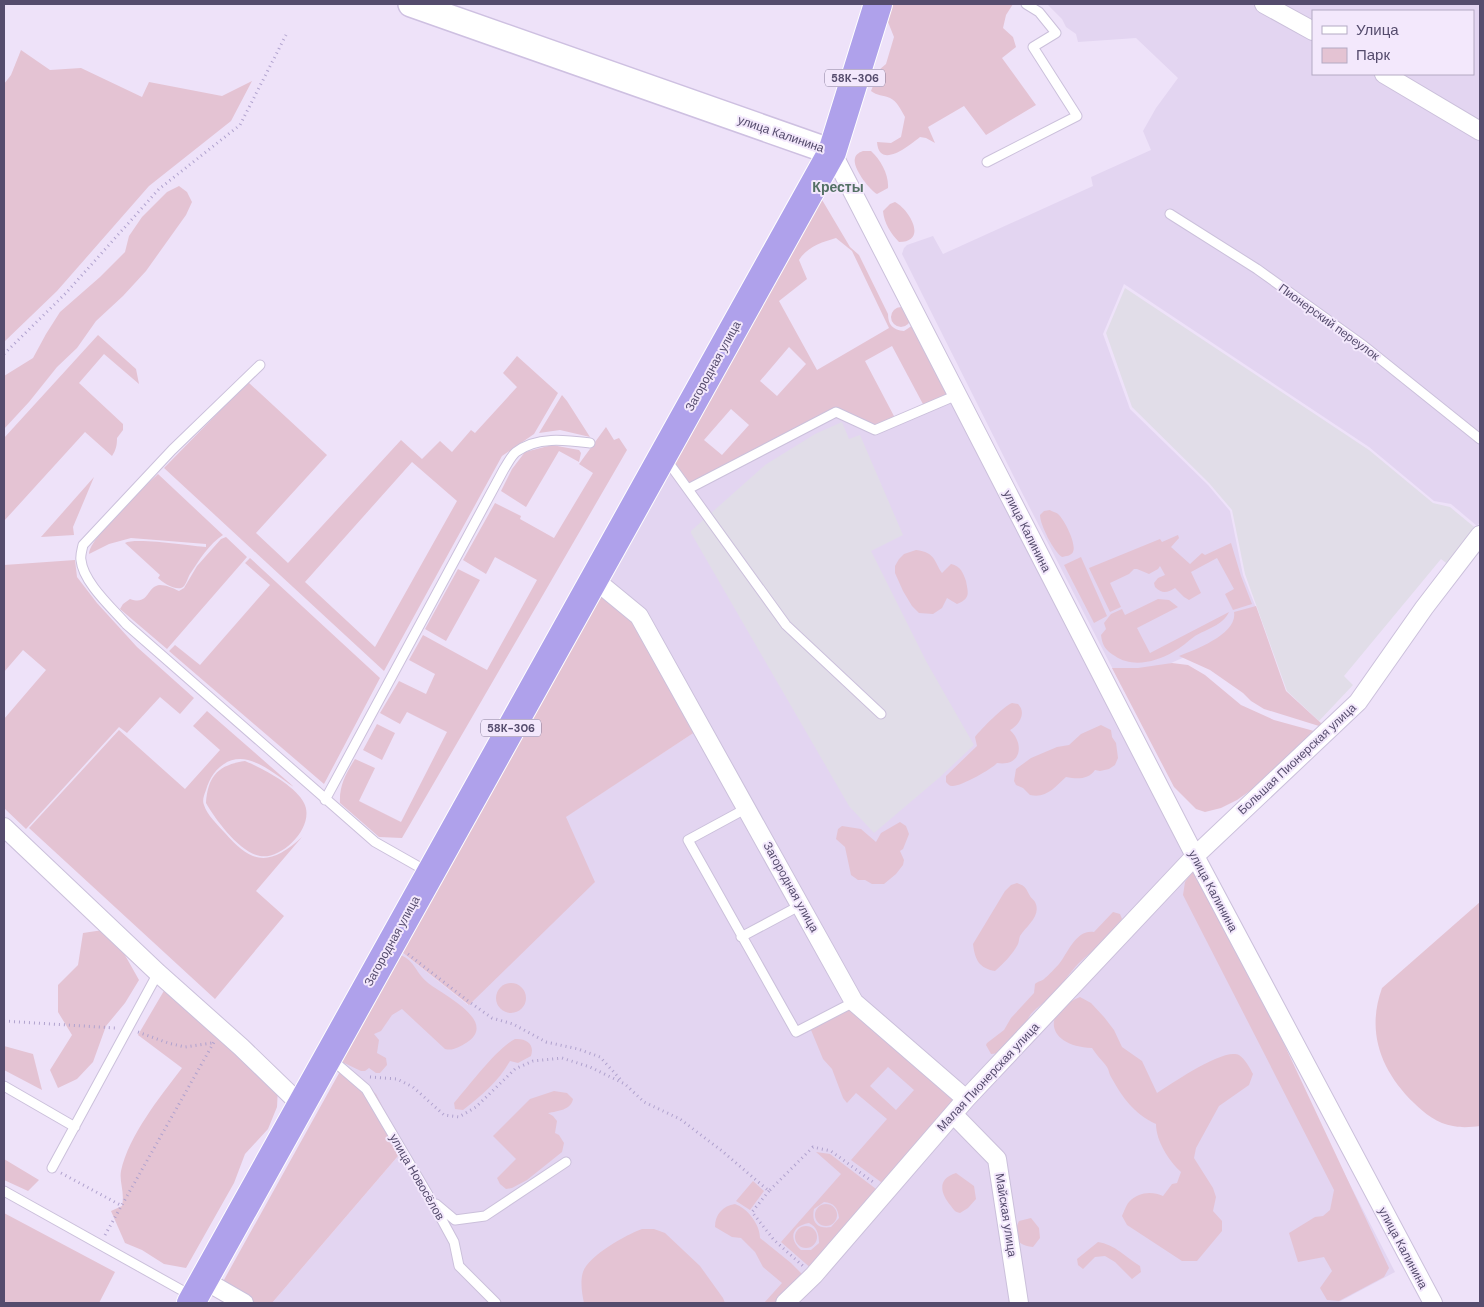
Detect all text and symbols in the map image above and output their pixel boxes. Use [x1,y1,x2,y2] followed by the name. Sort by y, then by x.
[1312,10,1474,75] legend
[1356,20,1399,40] text: Улица
[1356,45,1390,65] text: Парк
[825,70,885,86] road number: 58К-306
[736,112,827,156] street label: улица Калинина
[812,178,864,196] district label: Кресты
[1275,280,1383,364] street label: Пионерский переулок
[682,318,745,414] street label: Загородная улица
[999,487,1055,575] street label: улица Калинина
[1234,700,1360,818] street label: Большая Пионерская улица
[481,720,541,736] road number: 58К-306
[760,839,823,935] street label: Загородная улица
[1185,847,1241,935] street label: улица Калинина
[361,893,424,989] street label: Загородная улица
[933,1019,1043,1135] street label: Малая Пионерская улица
[386,1131,448,1223] street label: улица Новосёлов
[991,1172,1021,1258] street label: Майская улица
[1375,1204,1431,1292] street label: улица Калинина

